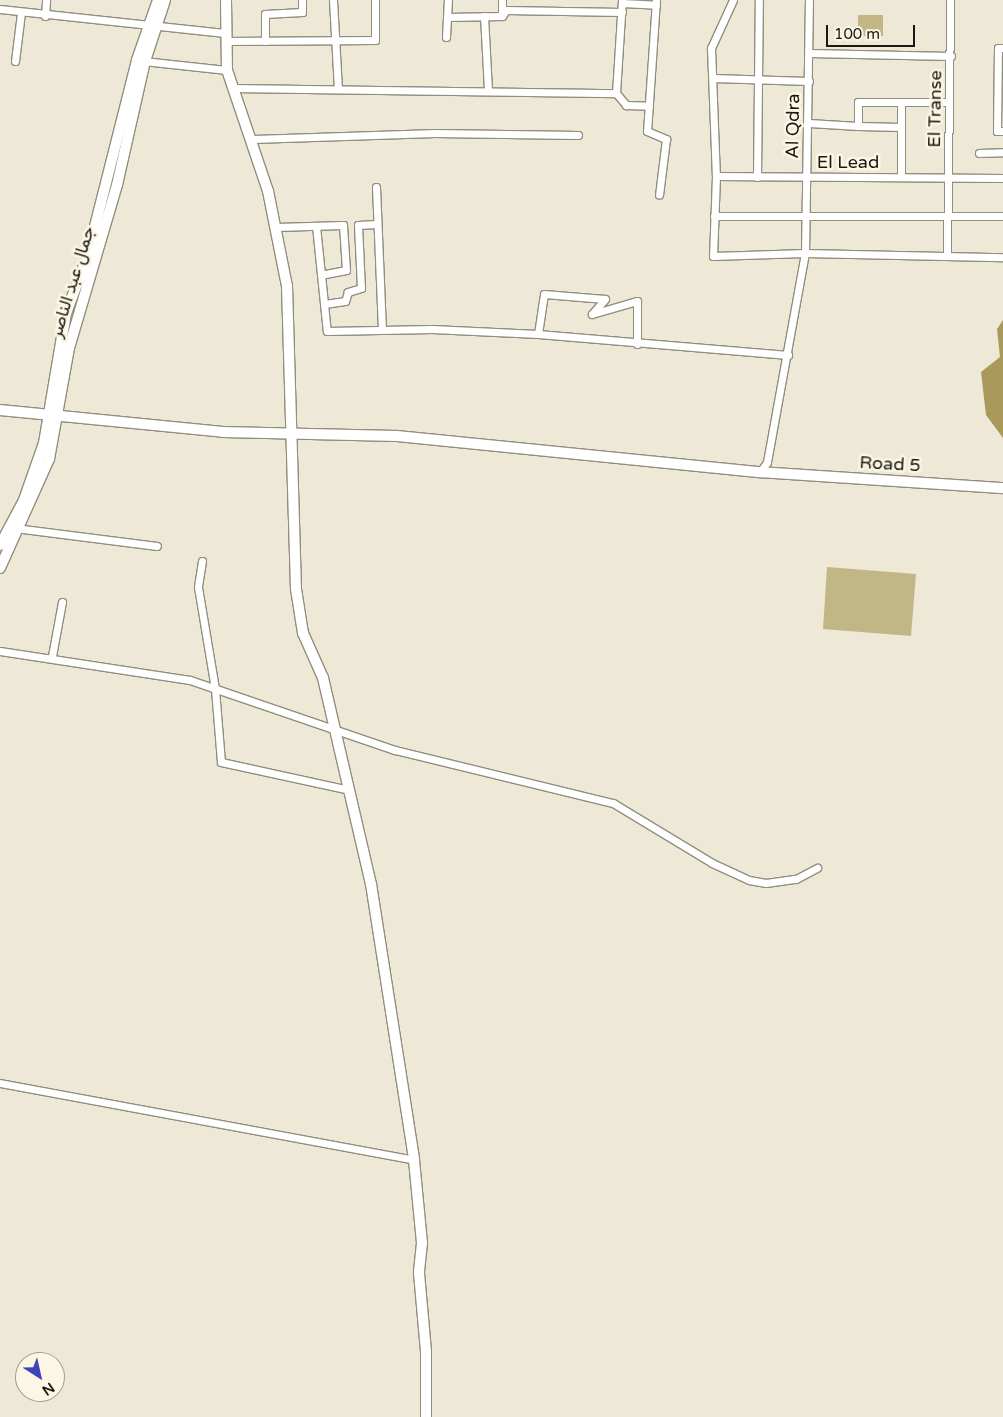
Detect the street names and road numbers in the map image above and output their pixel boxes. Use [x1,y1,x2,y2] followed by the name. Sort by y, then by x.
[924,70,946,148] street label: El Transe
[782,93,804,159] street label: Al Qdra
[817,151,879,173] street label: El Lead
[45,224,99,340] street label: جمال عبد الناصر
[859,452,921,476] street label: Road 5

